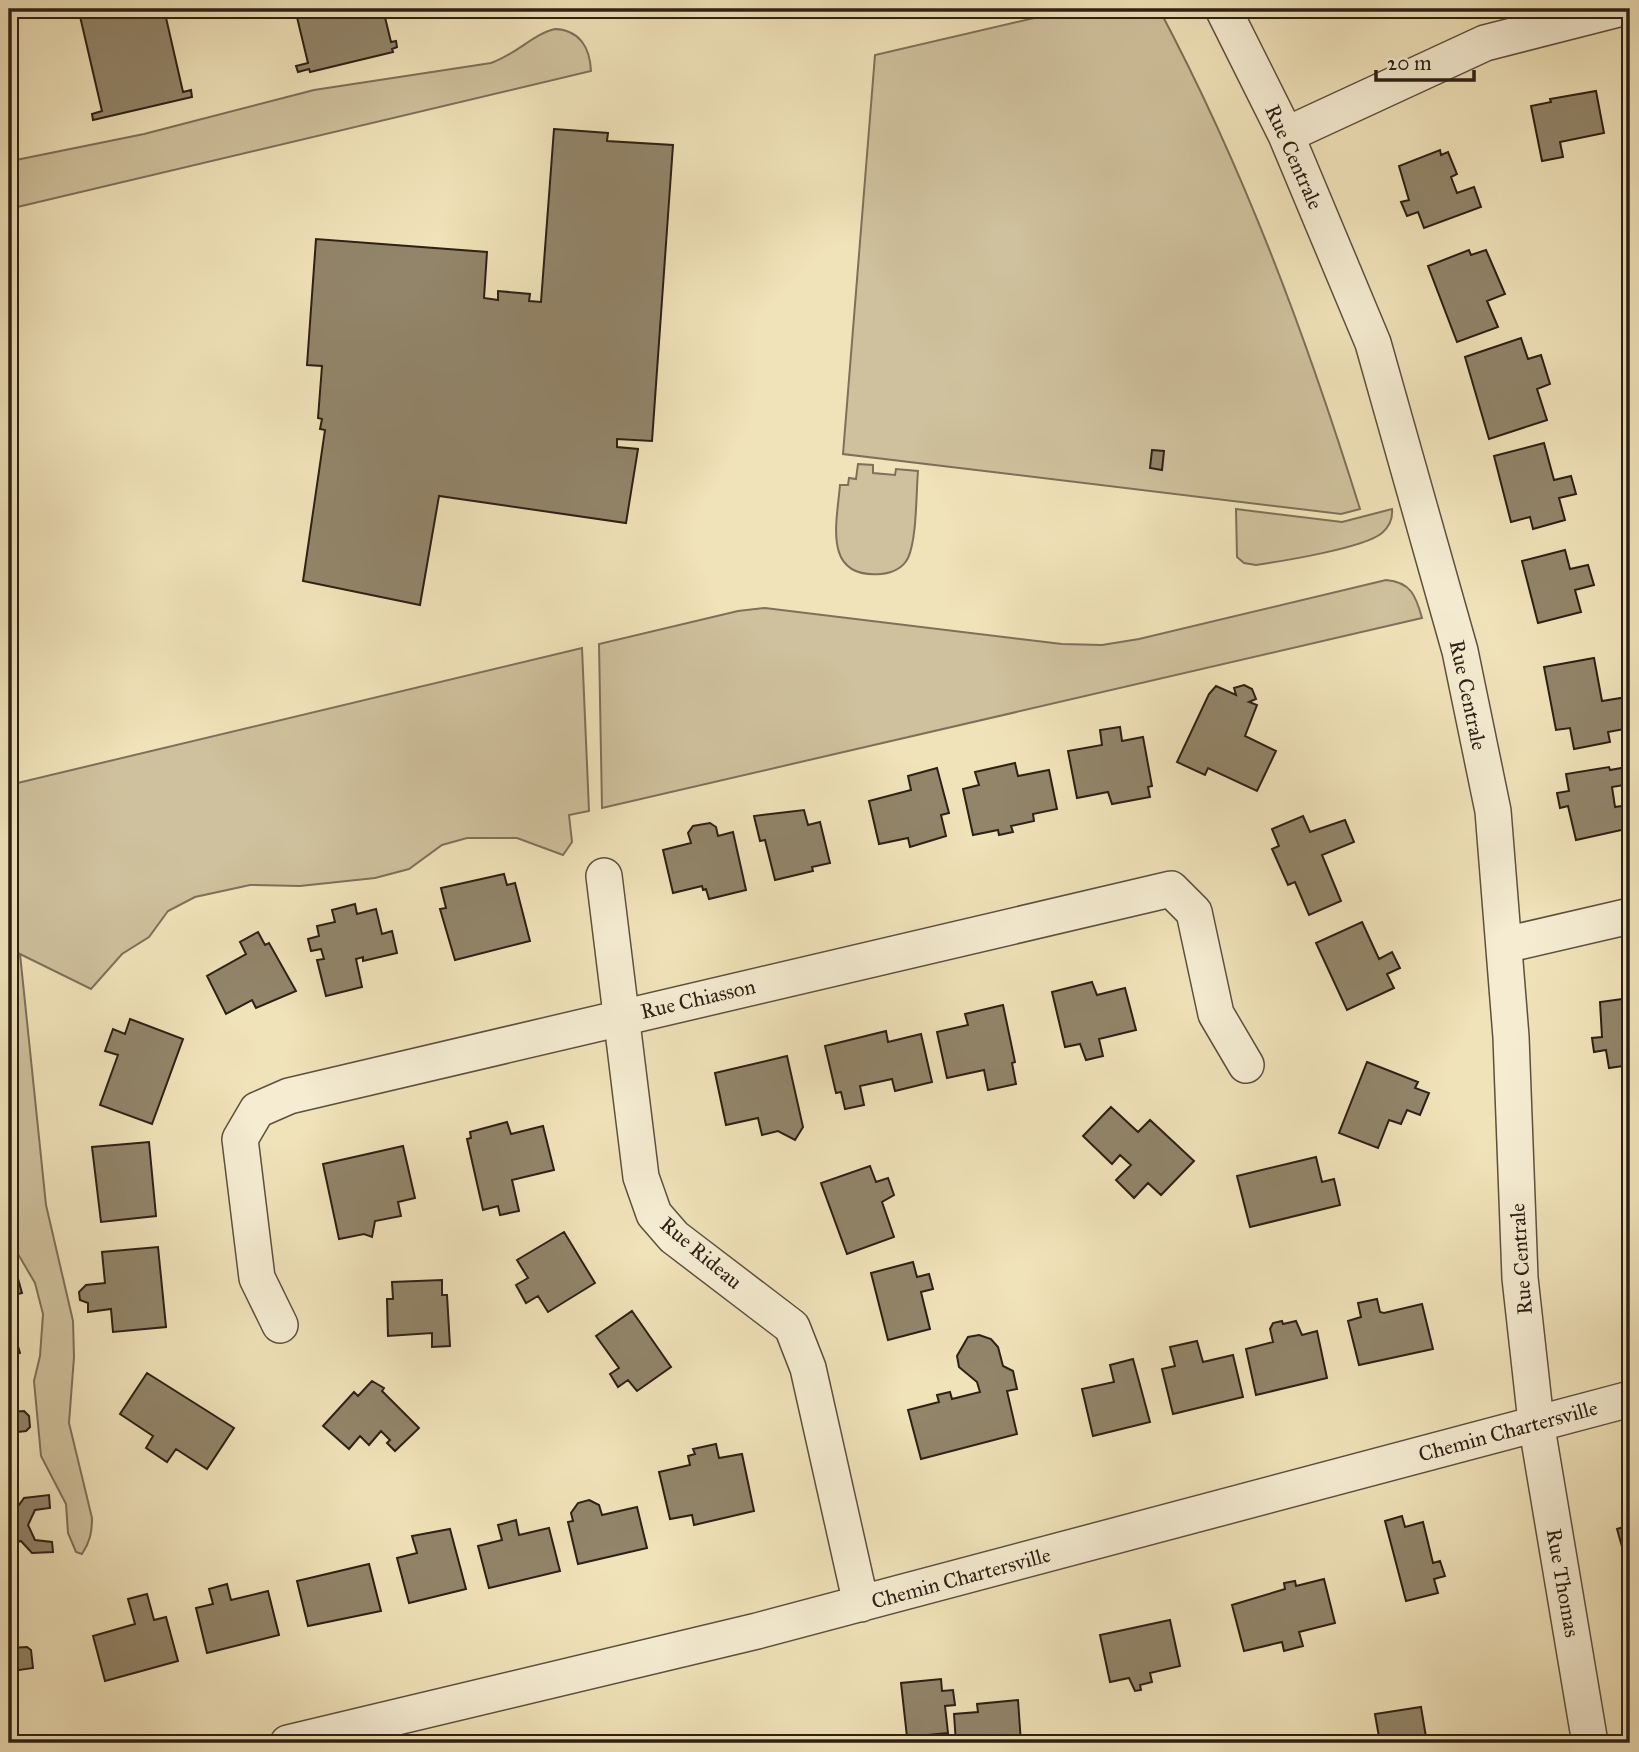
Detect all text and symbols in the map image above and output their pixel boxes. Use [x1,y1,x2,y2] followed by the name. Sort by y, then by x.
[1376,38,1474,82] scale bar
[1387,50,1432,76] text: 20 m
[1259,101,1329,214] street label: Rue Centrale
[1444,638,1492,753] street label: Rue Centrale
[638,973,758,1025] street label: Rue Chiasson
[1504,1202,1538,1316] street label: Rue Centrale
[655,1211,747,1295] street label: Rue Rideau
[1416,1395,1601,1467] street label: Chemin Chartersville
[1541,1527,1585,1639] street label: Rue Thomas
[869,1542,1054,1614] street label: Chemin Chartersville

